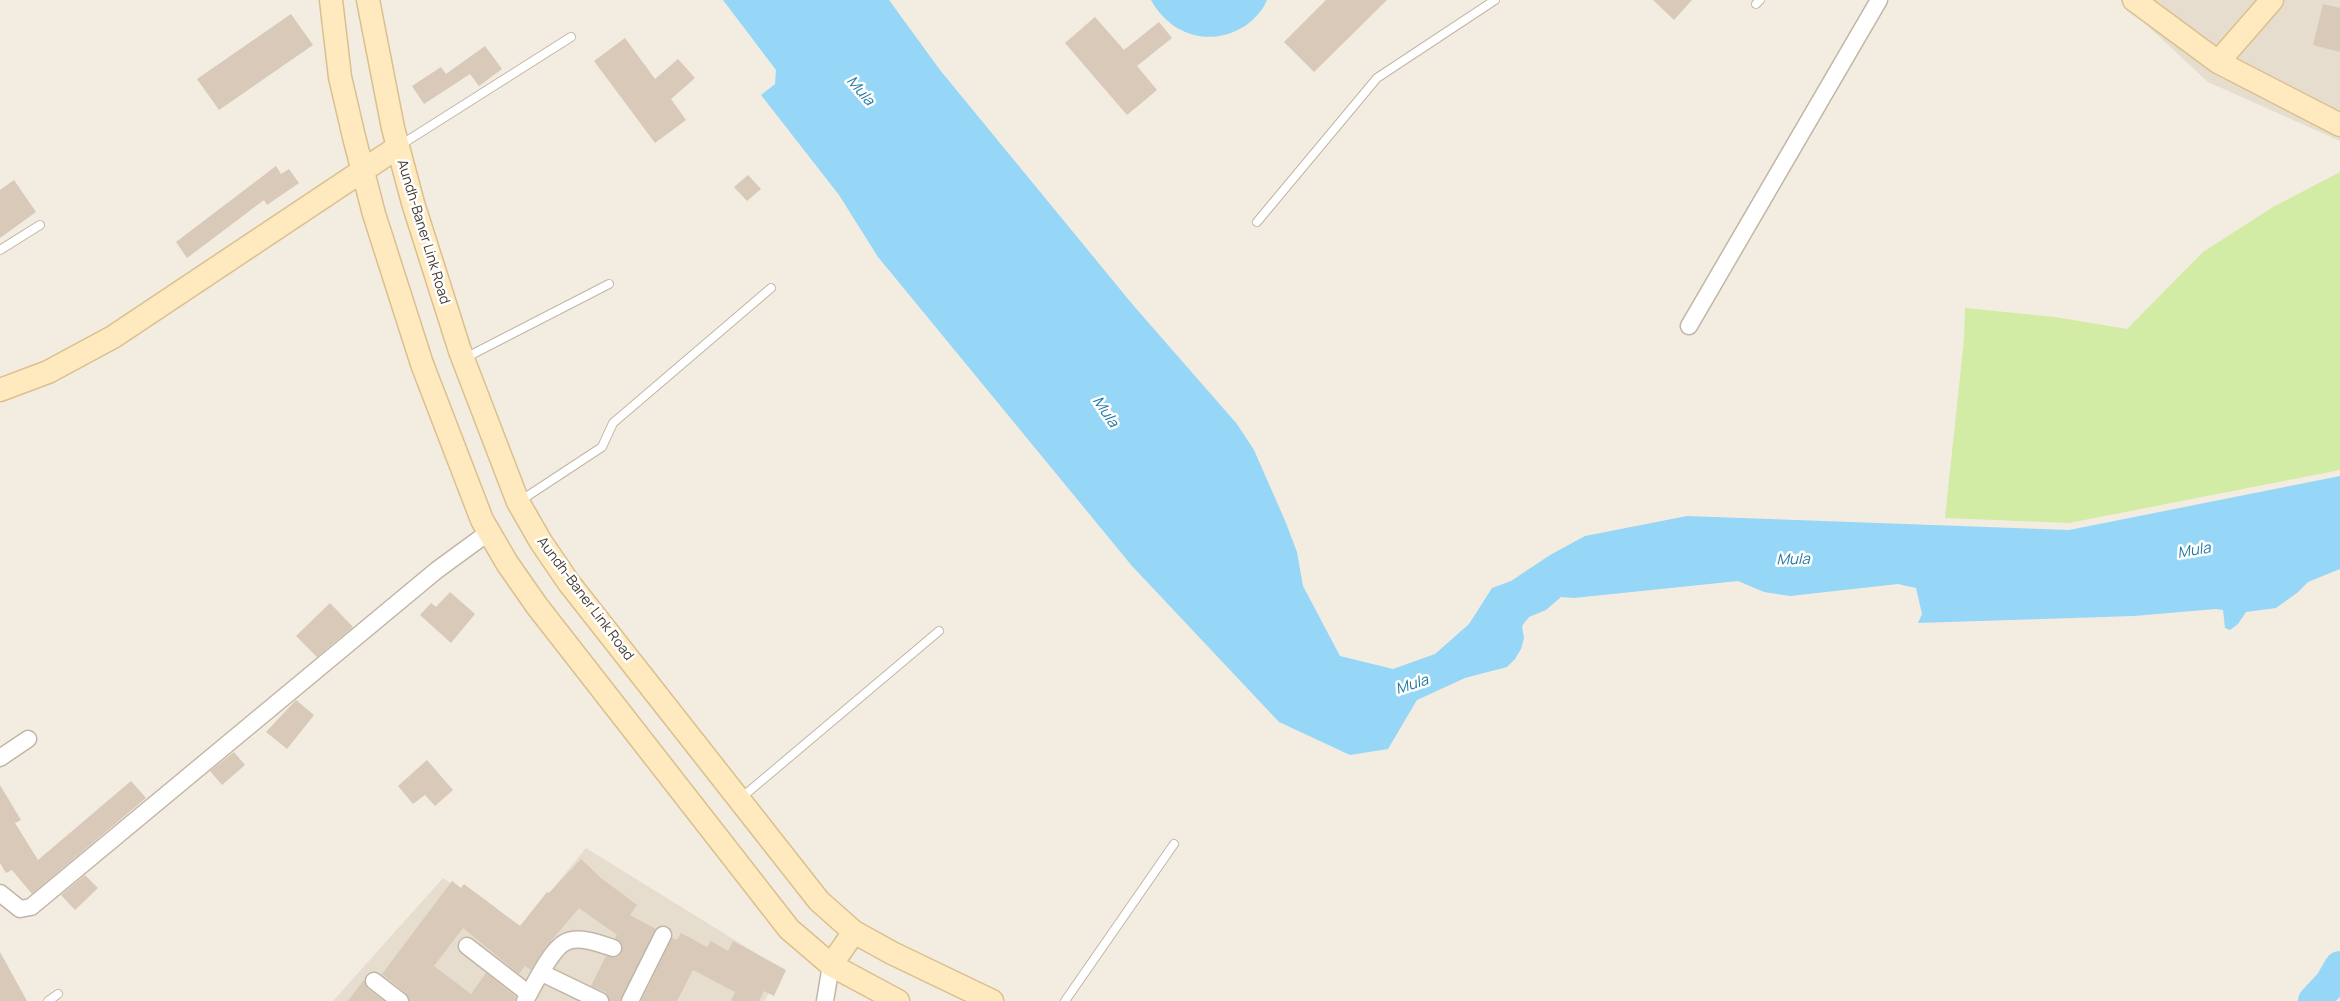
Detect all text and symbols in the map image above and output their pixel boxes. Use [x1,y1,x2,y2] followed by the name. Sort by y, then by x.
[842,73,878,109] water label: Mula
[393,158,453,306] street label: Aundh-Baner Link Road
[1088,393,1122,431] water label: Mula
[533,534,637,664] street label: Aundh-Baner Link Road
[2176,539,2212,563] water label: Mula
[1776,551,1810,569] water label: Mula
[1393,671,1431,699] water label: Mula

